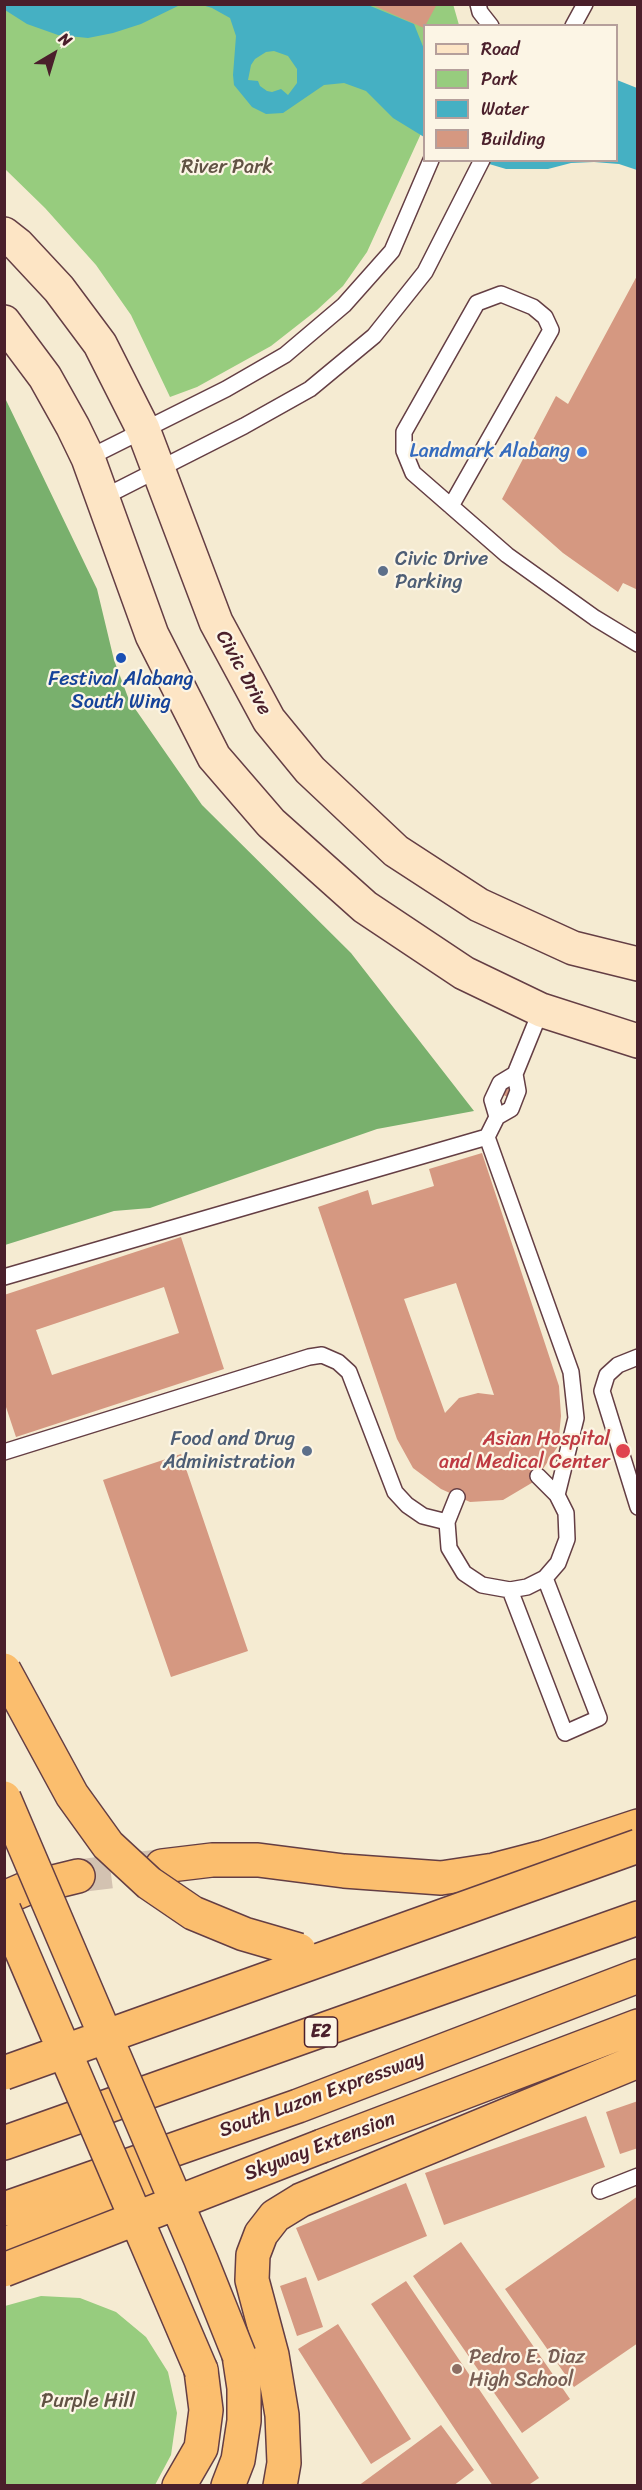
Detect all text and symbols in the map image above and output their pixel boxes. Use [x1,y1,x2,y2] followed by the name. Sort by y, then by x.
[24,24,84,84] north arrow
[423,24,618,162] legend
[52,25,79,54] text: N
[481,33,520,65] text: Road
[481,63,518,95] text: Park
[481,93,528,125] text: Water
[481,123,545,155] text: Building
[181,156,273,180] park label: River Park
[409,440,570,464] place label: Landmark Alabang
[575,445,589,459] marker: Landmark Alabang
[395,548,488,595] place label: Civic Drive Parking
[376,564,390,578] marker: Civic Drive Parking
[210,626,276,720] street label: Civic Drive
[114,651,128,665] marker: Festival Alabang South Wing
[48,668,194,715] place label: Festival Alabang South Wing
[163,1428,295,1475] place label: Food and Drug Administration
[439,1428,610,1475] place label: Asian Hospital and Medical Center
[614,1442,632,1460] marker: Asian Hospital and Medical Center
[300,1444,314,1458] marker: Food and Drug Administration
[304,2017,338,2047] road number: E2
[216,2047,428,2143] street label: South Luzon Expressway
[241,2107,399,2187] street label: Skyway Extension
[469,2346,585,2393] place label: Pedro E. Diaz High School
[450,2362,464,2376] marker: Pedro E. Diaz High School
[41,2390,135,2414] park label: Purple Hill

